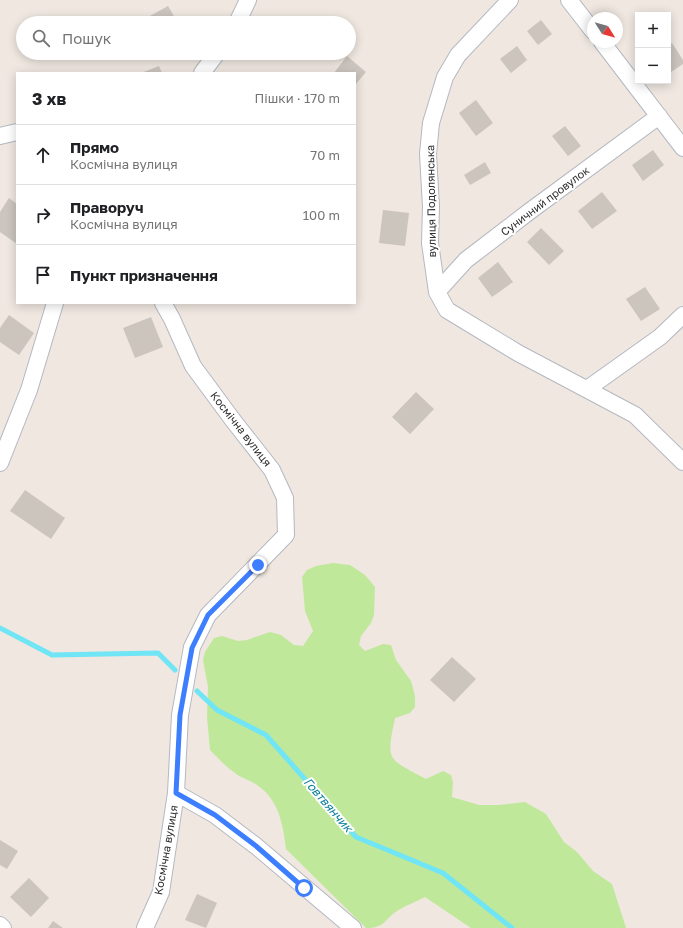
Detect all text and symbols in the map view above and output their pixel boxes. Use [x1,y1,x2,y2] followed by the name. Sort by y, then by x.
[587,12,623,48] north arrow
[635,12,671,84] map controls
[635,12,671,48] button: +
[16,16,356,60] search box
[30,27,52,49] icon: search
[62,29,111,47] text: Пошук
[635,48,671,84] button: −
[32,88,66,109] text: 3 хв
[254,90,340,106] text: Пішки · 170 m
[70,138,119,156] text: Прямо
[32,144,54,166] icon: ahead
[423,145,438,257] street label: вулиця Подолянська
[310,147,340,163] text: 70 m
[70,156,178,172] text: Космічна вулиця
[498,163,592,238] street label: Суничний провулок
[70,198,144,216] text: Праворуч
[32,204,54,226] icon: right
[303,207,340,223] text: 100 m
[70,216,178,232] text: Космічна вулиця
[32,264,54,286] icon: arrive
[70,266,218,284] text: Пункт призначення
[208,389,275,469] street label: Космічна вулиця
[249,556,267,574] route end
[301,774,357,836] water label: Говтвянчик
[151,804,180,896] street label: Космічна вулиця
[295,879,313,897] route start

